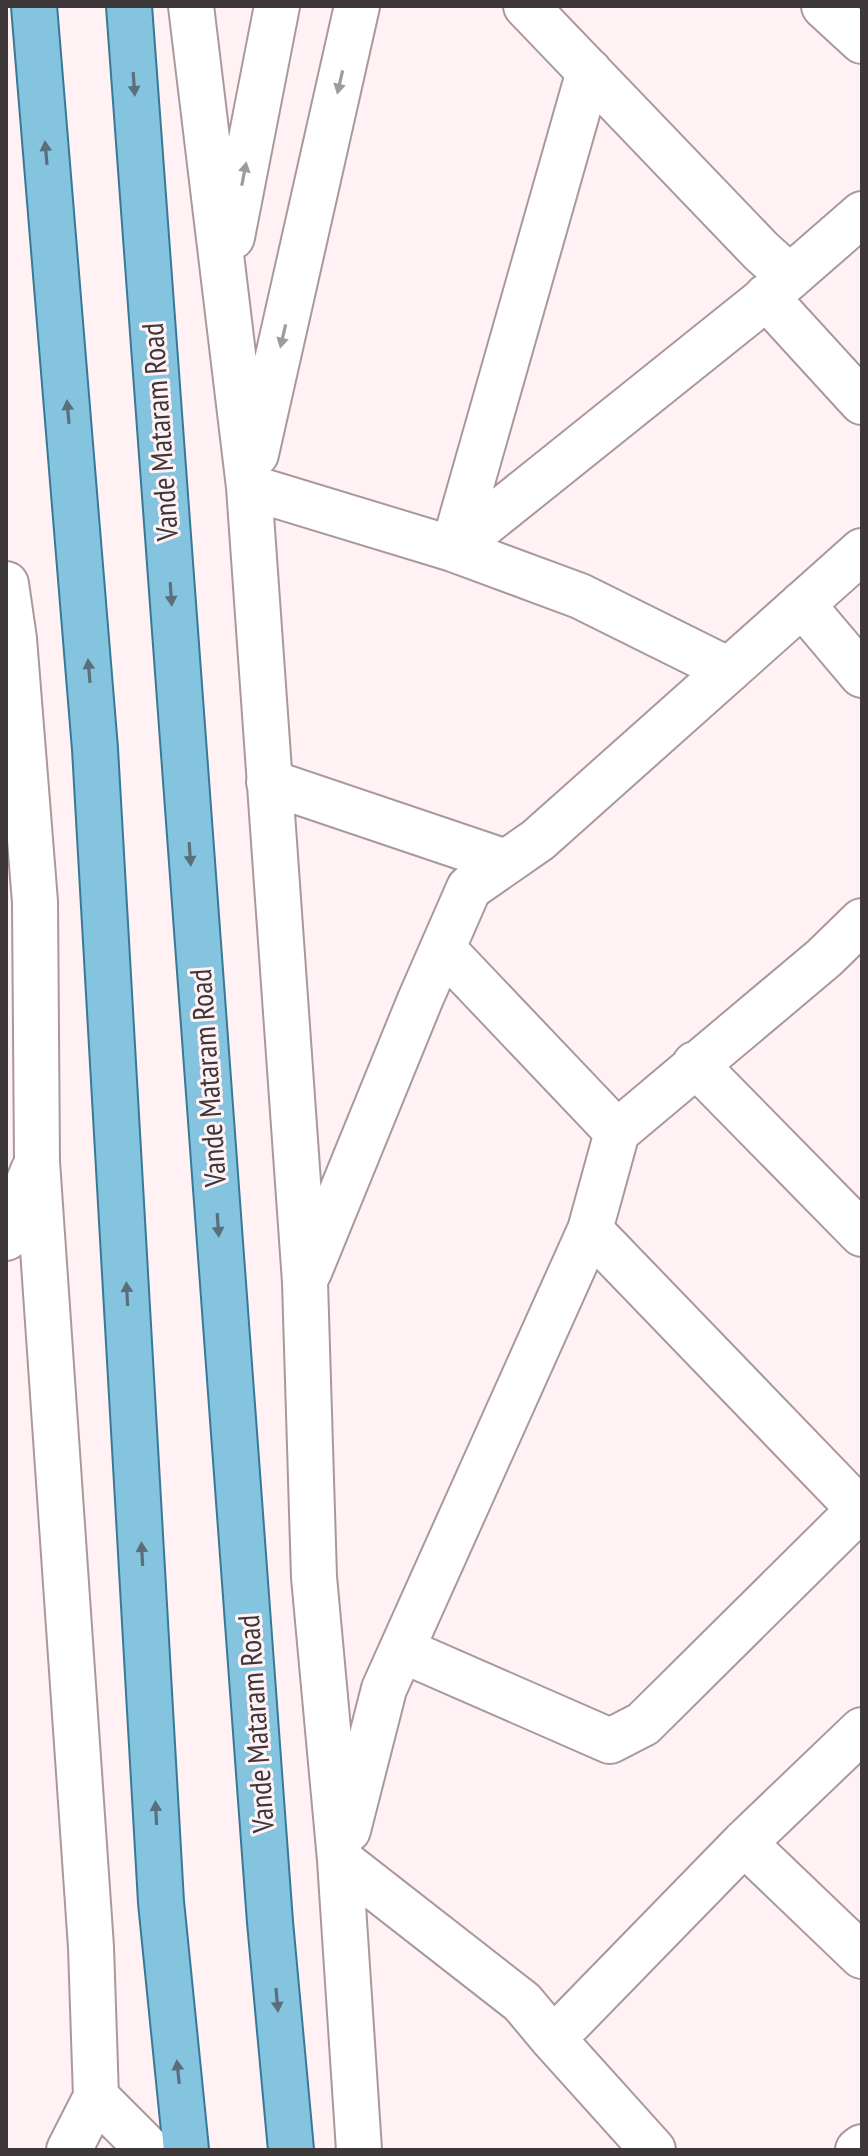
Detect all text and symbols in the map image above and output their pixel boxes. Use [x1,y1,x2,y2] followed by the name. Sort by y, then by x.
[333,70,346,95] one-way arrow
[128,72,141,97] one-way arrow
[39,140,52,165] one-way arrow
[238,162,251,187] one-way arrow
[132,322,186,543] street label: Vande Mataram Road
[276,323,289,348] one-way arrow
[61,399,74,424] one-way arrow
[165,582,178,607] one-way arrow
[82,658,95,683] one-way arrow
[184,842,197,867] one-way arrow
[180,968,234,1189] street label: Vande Mataram Road
[212,1213,225,1238] one-way arrow
[120,1281,133,1306] one-way arrow
[135,1541,148,1566] one-way arrow
[228,1614,282,1835] street label: Vande Mataram Road
[150,1800,163,1825] one-way arrow
[271,1988,284,2013] one-way arrow
[172,2059,185,2084] one-way arrow

